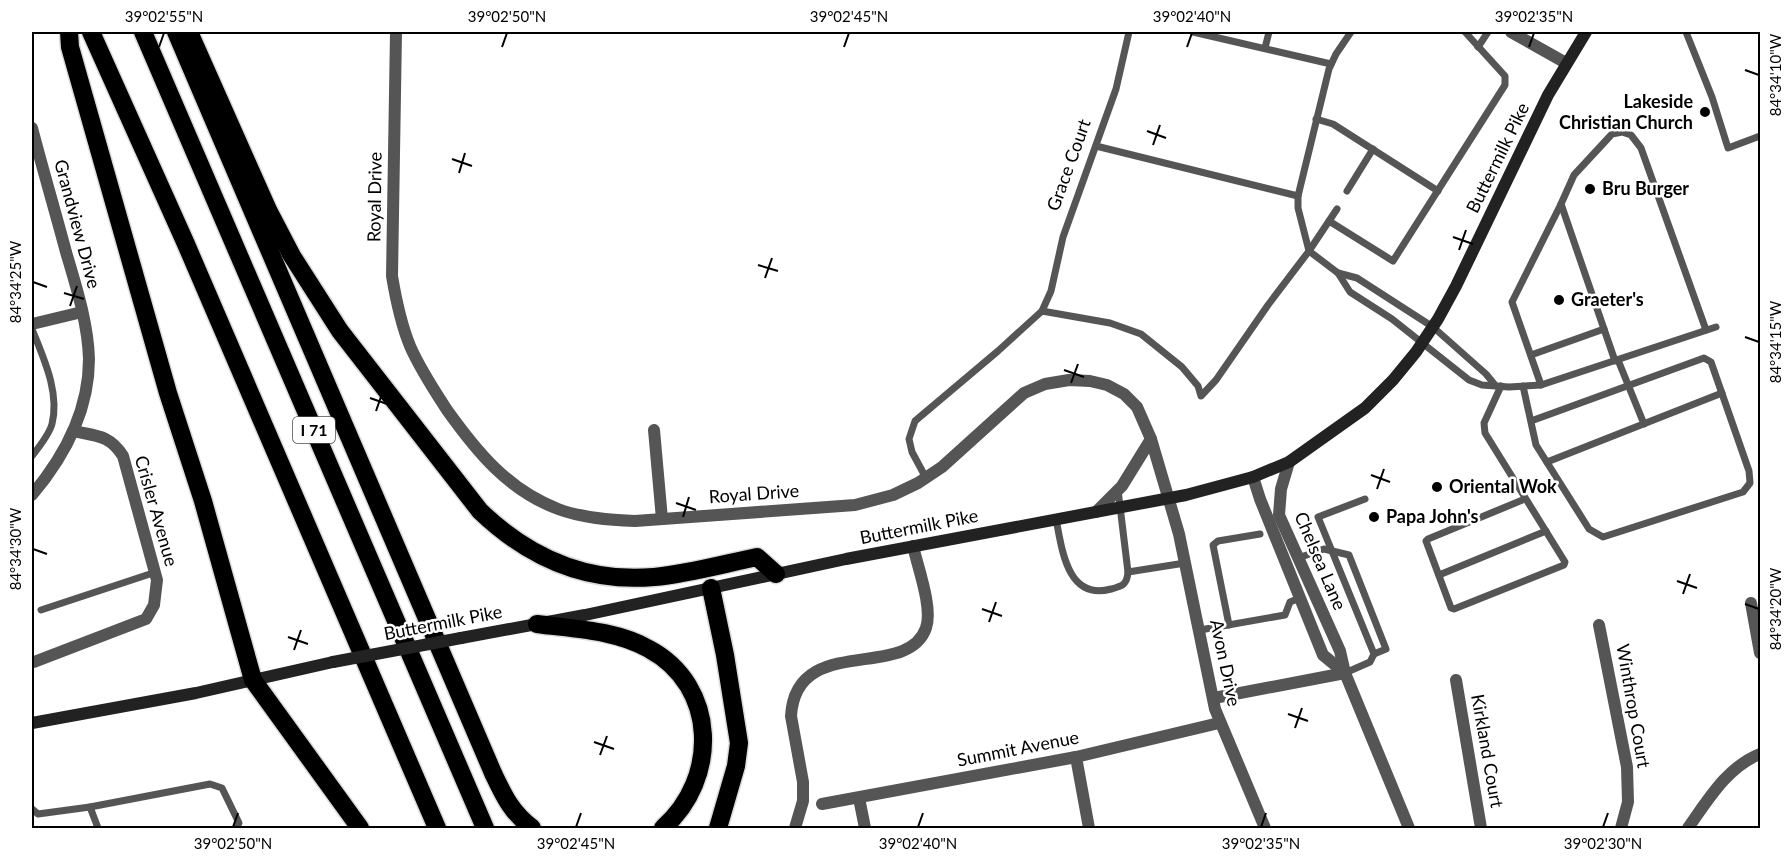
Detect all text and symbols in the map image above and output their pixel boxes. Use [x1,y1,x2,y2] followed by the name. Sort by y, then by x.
[125,7,203,25] text: 39°02'55"N
[468,7,546,25] text: 39°02'50"N
[810,7,888,25] text: 39°02'45"N
[1153,7,1231,25] text: 39°02'40"N
[1495,7,1573,25] text: 39°02'35"N
[1766,33,1784,116] text: 84°34'10"W
[1559,90,1693,133] place label: Lakeside Christian Church
[1461,99,1533,216] street label: Buttermilk Pike
[1698,105,1712,119] marker: Lakeside Christian Church
[1041,115,1095,214] street label: Grace Court
[362,152,386,242] street label: Royal Drive
[50,157,106,291] street label: Grandview Drive
[1602,177,1689,199] place label: Bru Burger
[1583,182,1597,196] marker: Bru Burger
[6,240,24,323] text: 84°34'25"W
[1571,288,1644,310] place label: Graeter's
[1552,293,1566,307] marker: Graeter's
[1766,300,1784,383] text: 84°34'15"W
[293,417,335,443] road number: I 71
[131,453,183,569] street label: Crisler Avenue
[1449,475,1557,497] place label: Oriental Wok
[708,479,800,507] street label: Royal Drive
[1430,480,1444,494] marker: Oriental Wok
[858,504,980,548] street label: Buttermilk Pike
[1386,505,1479,527] place label: Papa John's
[6,507,24,590] text: 84°34'30"W
[1290,508,1351,613] street label: Chelsea Lane
[1367,510,1381,524] marker: Papa John's
[1766,567,1784,650] text: 84°34'20"W
[382,600,504,644] street label: Buttermilk Pike
[1206,617,1246,708] street label: Avon Drive
[1612,642,1656,770] street label: Winthrop Court
[1467,692,1509,810] street label: Kirkland Court
[955,725,1081,771] street label: Summit Avenue
[194,834,272,852] text: 39°02'50"N
[537,834,615,852] text: 39°02'45"N
[879,834,957,852] text: 39°02'40"N
[1222,834,1300,852] text: 39°02'35"N
[1564,834,1642,852] text: 39°02'30"N

